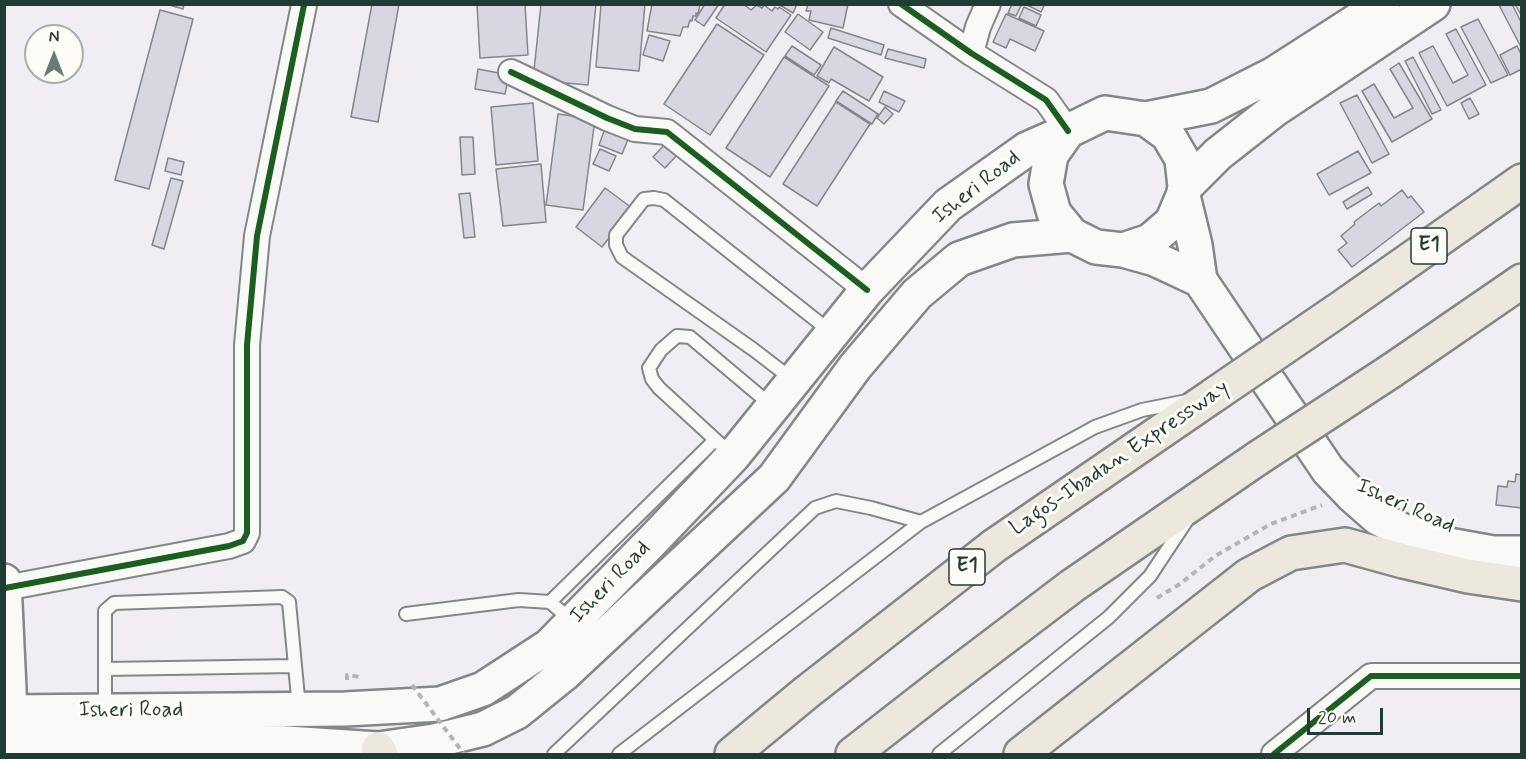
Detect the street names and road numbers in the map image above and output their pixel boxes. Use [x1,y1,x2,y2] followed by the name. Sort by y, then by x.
[928,145,1026,231] street label: Isheri Road
[1411,228,1447,264] road number: E1
[1005,376,1235,542] street label: Lagos-Ibadan Expressway
[1352,474,1458,540] street label: Isheri Road
[565,536,657,630] street label: Isheri Road
[949,549,985,585] road number: E1
[79,698,183,724] street label: Isheri Road

